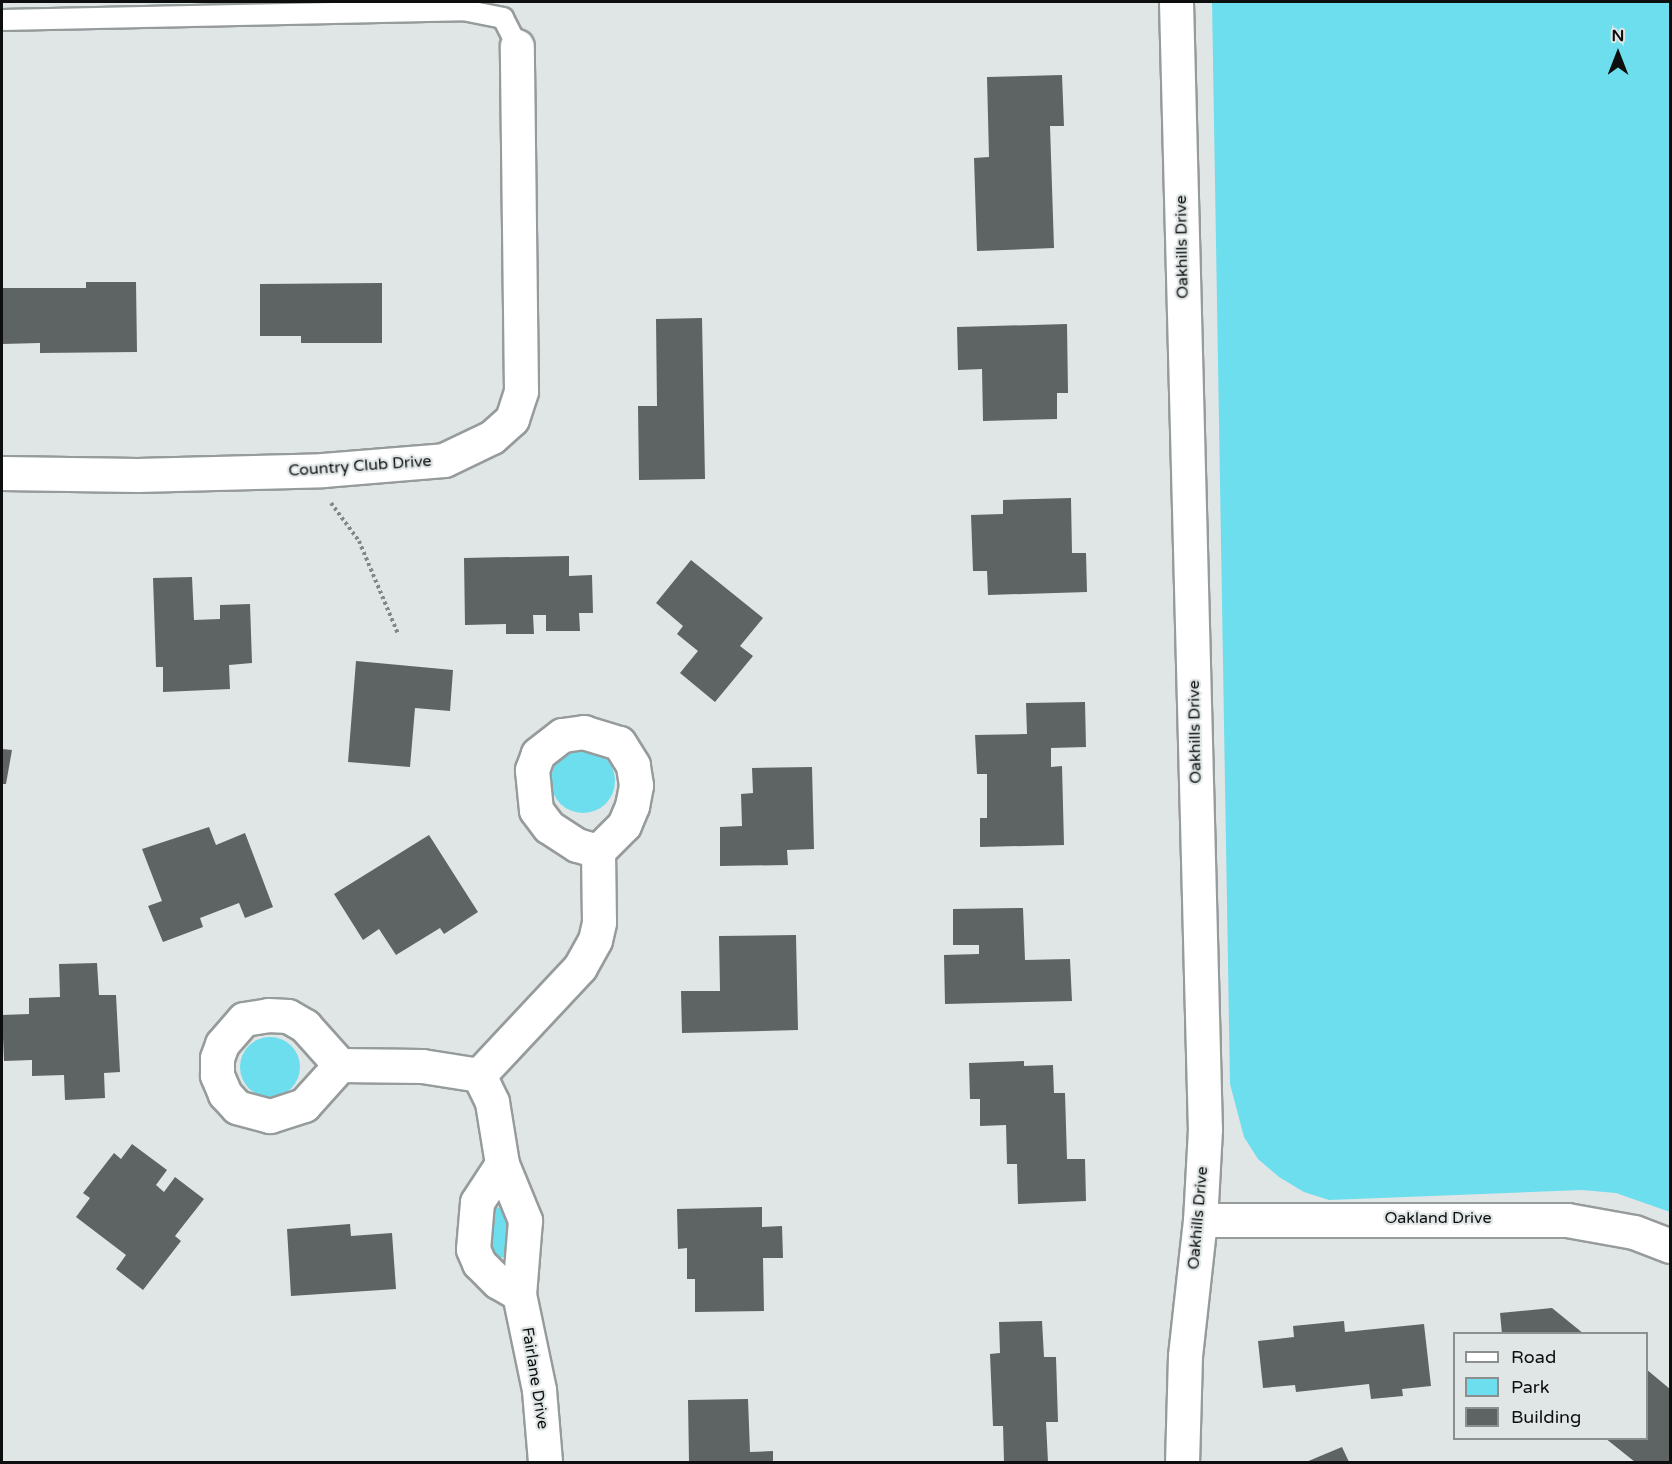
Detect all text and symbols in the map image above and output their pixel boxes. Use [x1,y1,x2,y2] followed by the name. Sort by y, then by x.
[1588,24,1648,84] north arrow
[1612,26,1624,46] text: N
[1171,195,1193,299] street label: Oakhills Drive
[288,451,432,481] street label: Country Club Drive
[1184,680,1206,784] street label: Oakhills Drive
[1184,1166,1212,1270] street label: Oakhills Drive
[1385,1208,1491,1228] street label: Oakland Drive
[517,1326,553,1430] street label: Fairlane Drive
[1453,1332,1648,1440] legend
[1511,1346,1556,1368] text: Road
[1511,1376,1549,1398] text: Park
[1511,1406,1581,1428] text: Building

